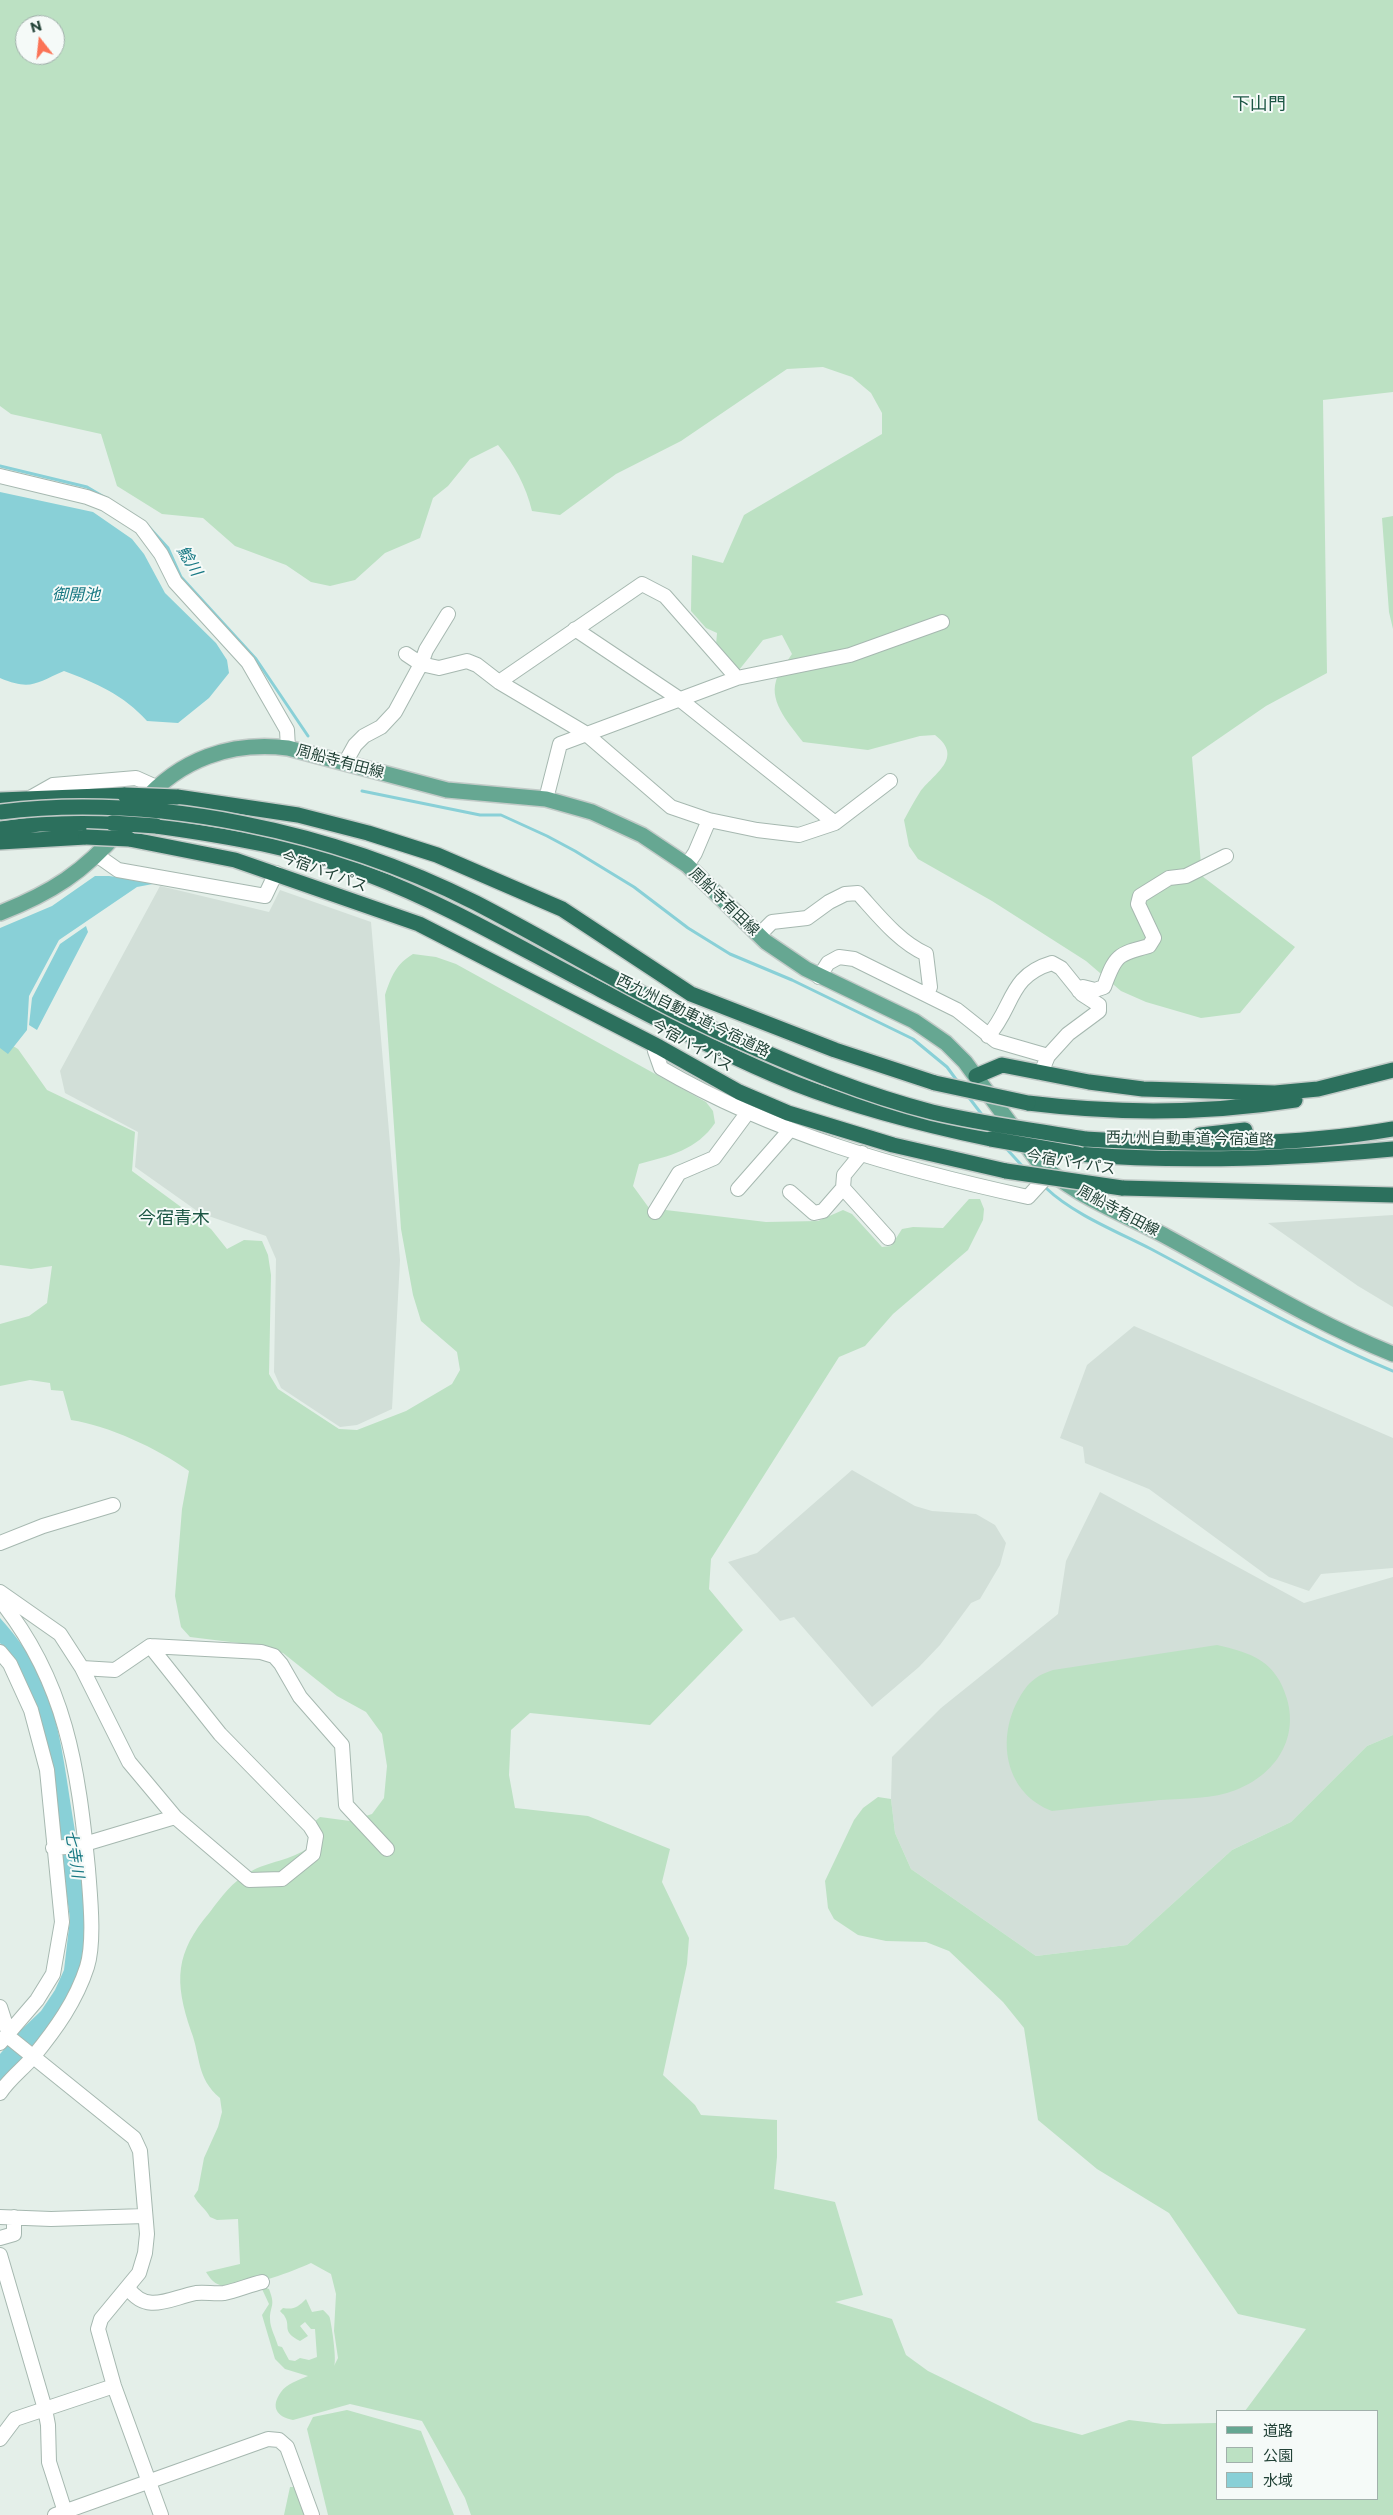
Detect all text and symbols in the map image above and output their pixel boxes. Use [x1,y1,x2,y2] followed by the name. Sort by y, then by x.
[15,15,65,65] north arrow
[28,16,44,37] text: N
[1232,94,1286,116] district label: 下山門
[173,542,205,580] water label: 鯰川
[52,585,100,605] water label: 御開池
[294,742,386,782] street label: 周船寺有田線
[279,848,369,896] street label: 今宿バイパス
[685,864,763,940] street label: 周船寺有田線
[613,971,773,1061] street label: 西九州自動車道;今宿道路
[648,1016,736,1076] street label: 今宿バイパス
[1106,1129,1274,1149] street label: 西九州自動車道;今宿道路
[1025,1147,1117,1179] street label: 今宿バイパス
[1074,1182,1162,1240] street label: 周船寺有田線
[138,1208,210,1230] district label: 今宿青木
[61,1829,87,1879] water label: 七寺川
[1216,2410,1378,2500] legend
[1263,2421,1293,2440] text: 道路
[1263,2446,1293,2465] text: 公園
[1263,2471,1293,2490] text: 水域

